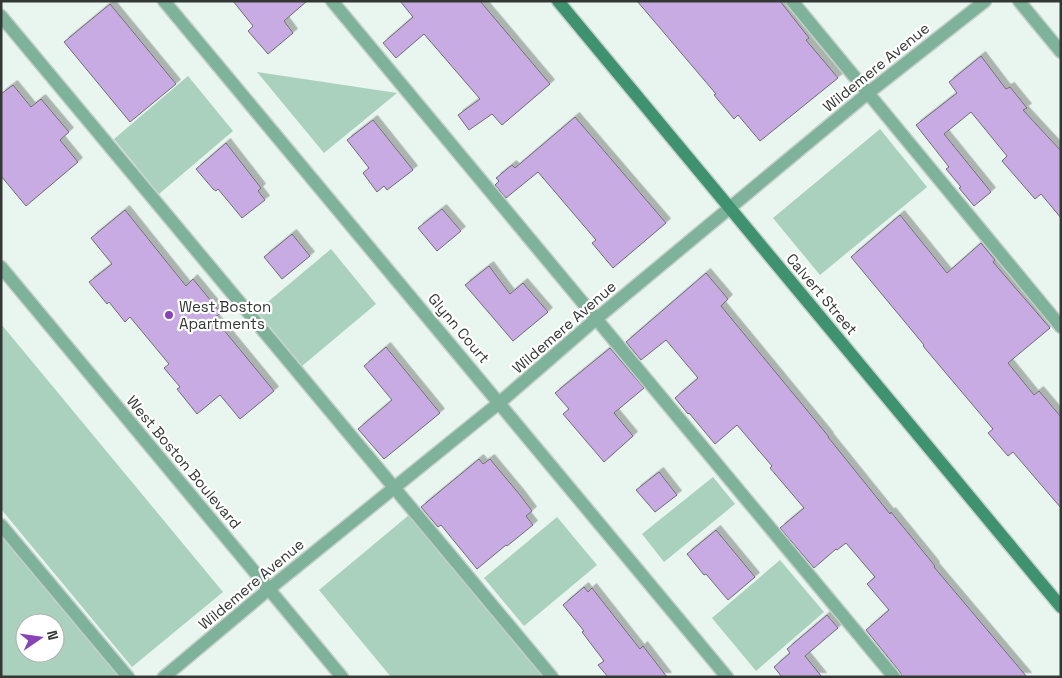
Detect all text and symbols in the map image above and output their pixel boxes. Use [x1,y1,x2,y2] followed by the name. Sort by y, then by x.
[819,18,933,116] street label: Wildemere Avenue
[782,249,862,339] street label: Calvert Street
[508,277,620,377] street label: Wildemere Avenue
[424,289,494,367] street label: Glynn Court
[179,297,271,333] place label: West Boston Apartments
[163,309,175,321] marker: West Boston Apartments
[123,391,245,533] street label: West Boston Boulevard
[194,534,308,634] street label: Wildemere Avenue
[15,613,65,663] north arrow
[43,628,62,642] text: N

